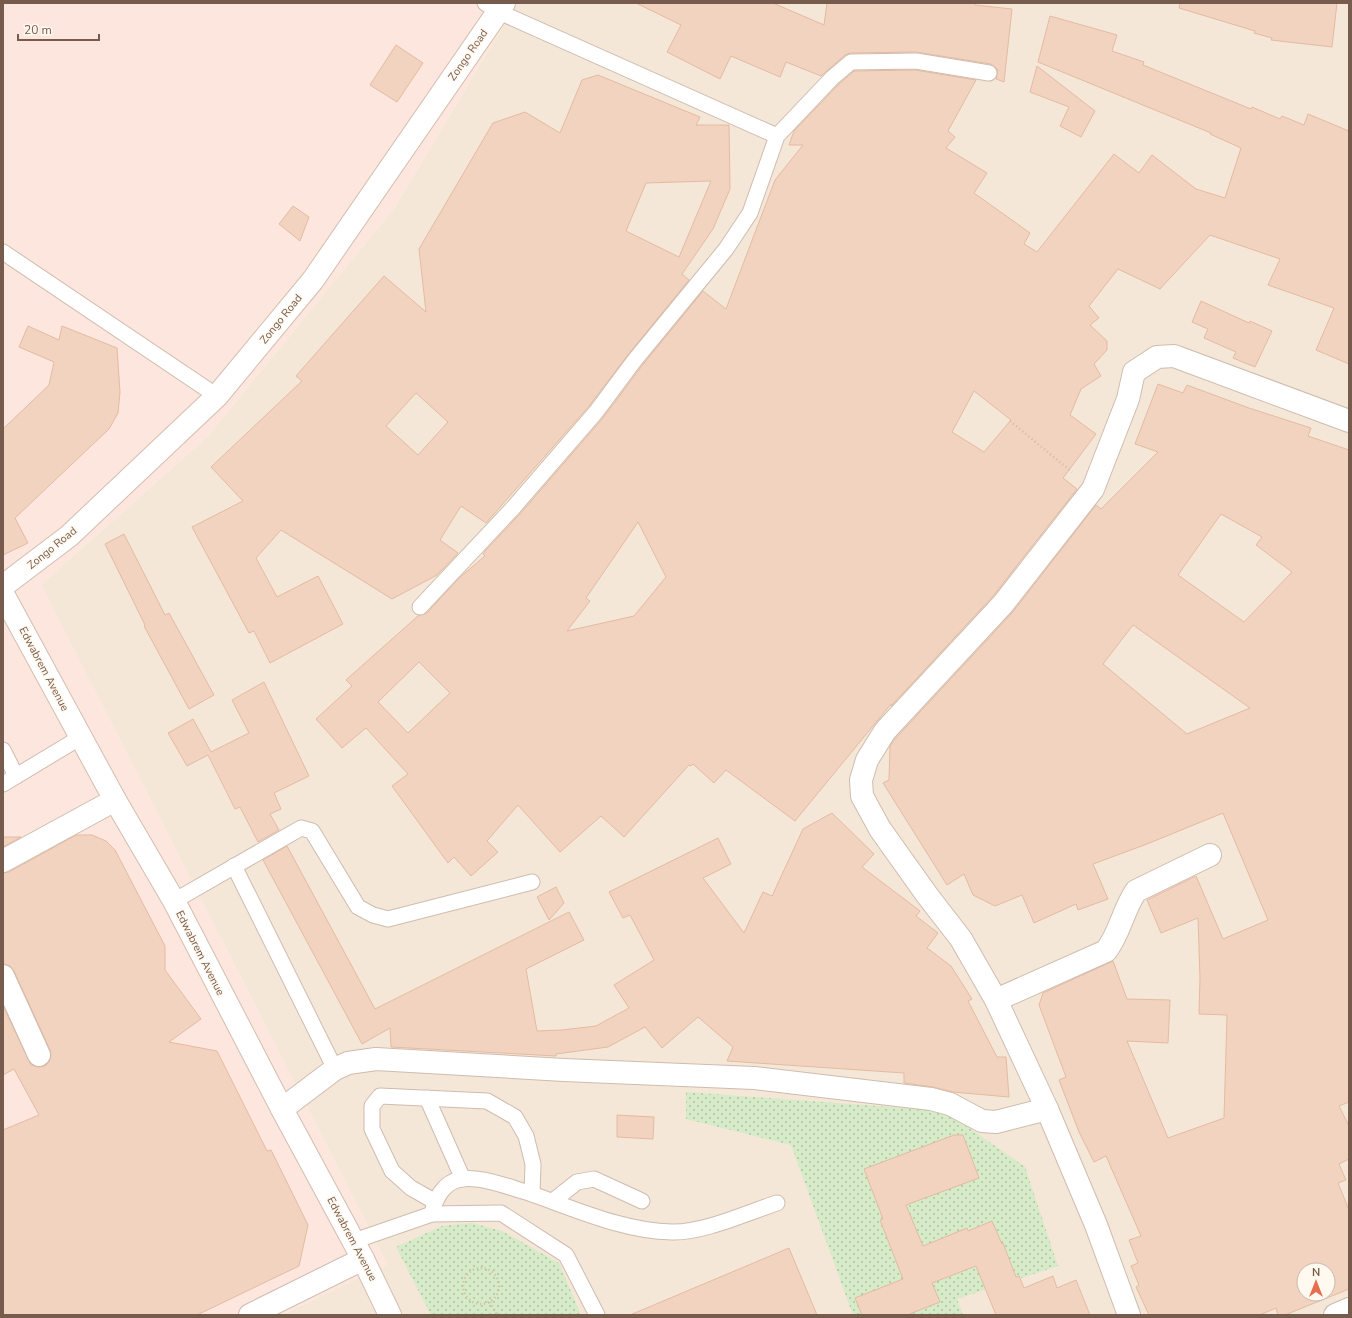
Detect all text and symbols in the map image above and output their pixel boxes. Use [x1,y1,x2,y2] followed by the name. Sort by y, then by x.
[18,16,99,42] scale bar
[24,22,52,38] text: 20 m
[445,26,491,84] street label: Zongo Road
[256,291,306,347] street label: Zongo Road
[24,523,80,573] street label: Zongo Road
[15,624,73,714] street label: Edwabrem Avenue
[172,908,228,998] street label: Edwabrem Avenue
[323,1194,381,1284] street label: Edwabrem Avenue
[1296,1262,1336,1302] north arrow
[1312,1265,1320,1280] text: N

